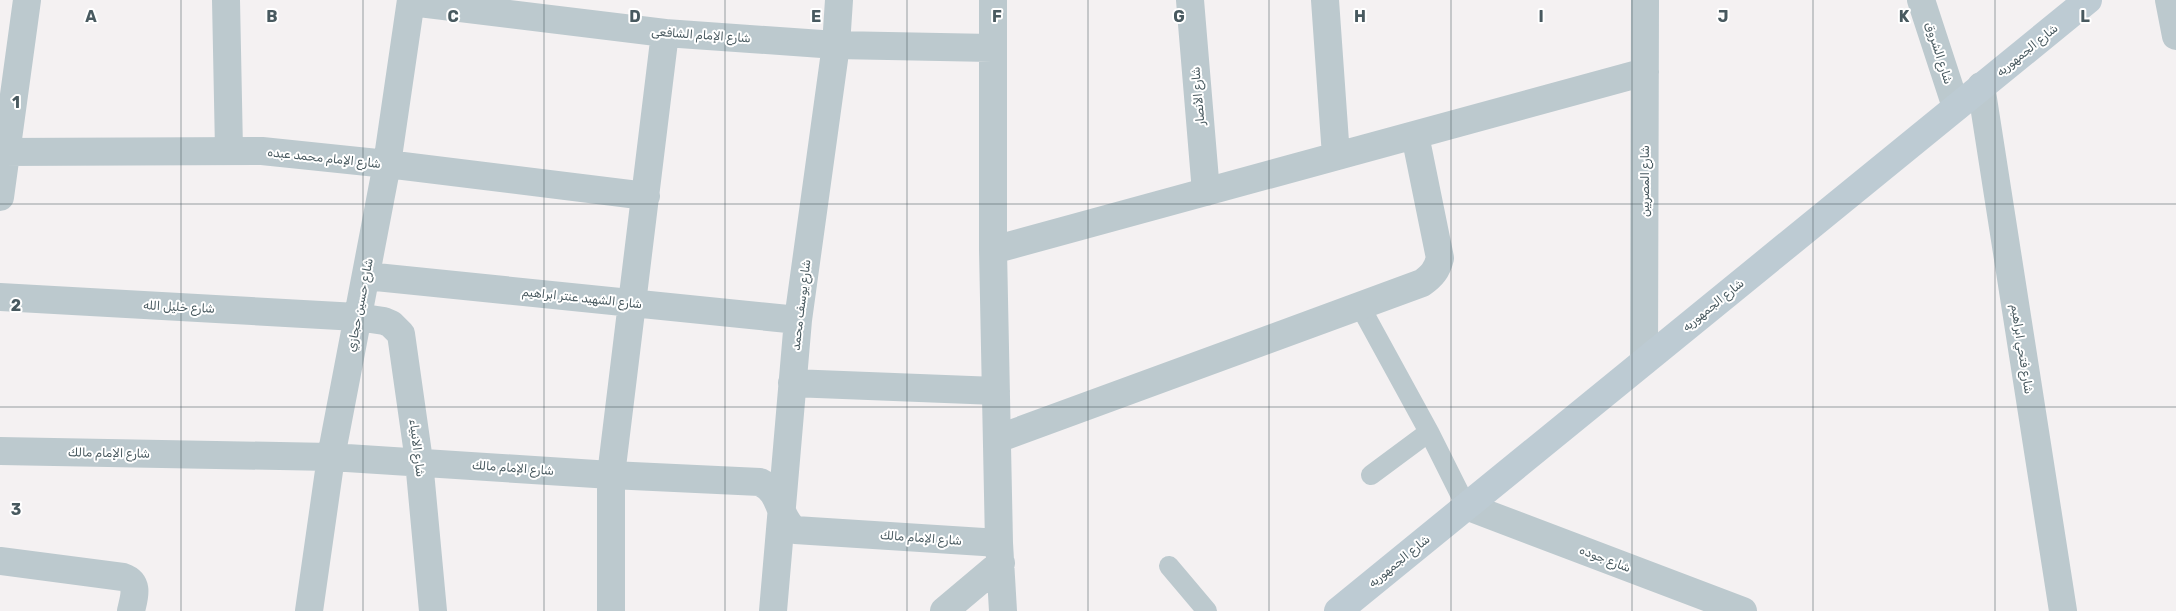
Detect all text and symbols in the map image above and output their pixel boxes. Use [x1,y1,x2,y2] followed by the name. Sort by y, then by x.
[85,7,97,26] text: A
[266,7,278,26] text: B
[447,7,459,26] text: C
[629,7,641,26] text: D
[811,7,821,26] text: E
[992,7,1002,26] text: F
[1173,7,1185,26] text: G
[1354,7,1366,26] text: H
[1538,7,1544,26] text: I
[1718,7,1728,26] text: J
[1899,7,1910,26] text: K
[2080,7,2090,26] text: L
[1920,20,1956,87] street label: شارع الشروق
[1993,21,2062,81] street label: شارع الجمهوريه
[651,25,751,47] street label: شارع الإمام الشافعى
[1188,66,1210,127] street label: شارع الأنصار
[12,93,20,112] text: 1
[266,145,381,173] street label: شارع الإمام محمد عبده
[1638,145,1654,217] street label: شارع المصريين
[344,257,378,353] street label: شارع حسين حجازي
[788,259,816,352] street label: شارع يوسف محمد
[1679,276,1748,336] street label: شارع الجمهوريه
[521,285,643,313] street label: شارع الشهيد عنتر ابراهيم
[11,296,21,315] text: 2
[143,298,215,318] street label: شارع خليل الله
[2006,303,2036,395] street label: شارع فتحي ابراهيم
[405,418,428,478] street label: شارع الانبياء
[68,445,150,463] street label: شارع الإمام مالك
[471,458,555,480] street label: شارع الإمام مالك
[11,500,21,519] text: 3
[879,528,963,550] street label: شارع الإمام مالك
[1365,532,1434,592] street label: شارع الجمهوريه
[1577,543,1633,577] street label: شارع جوده

